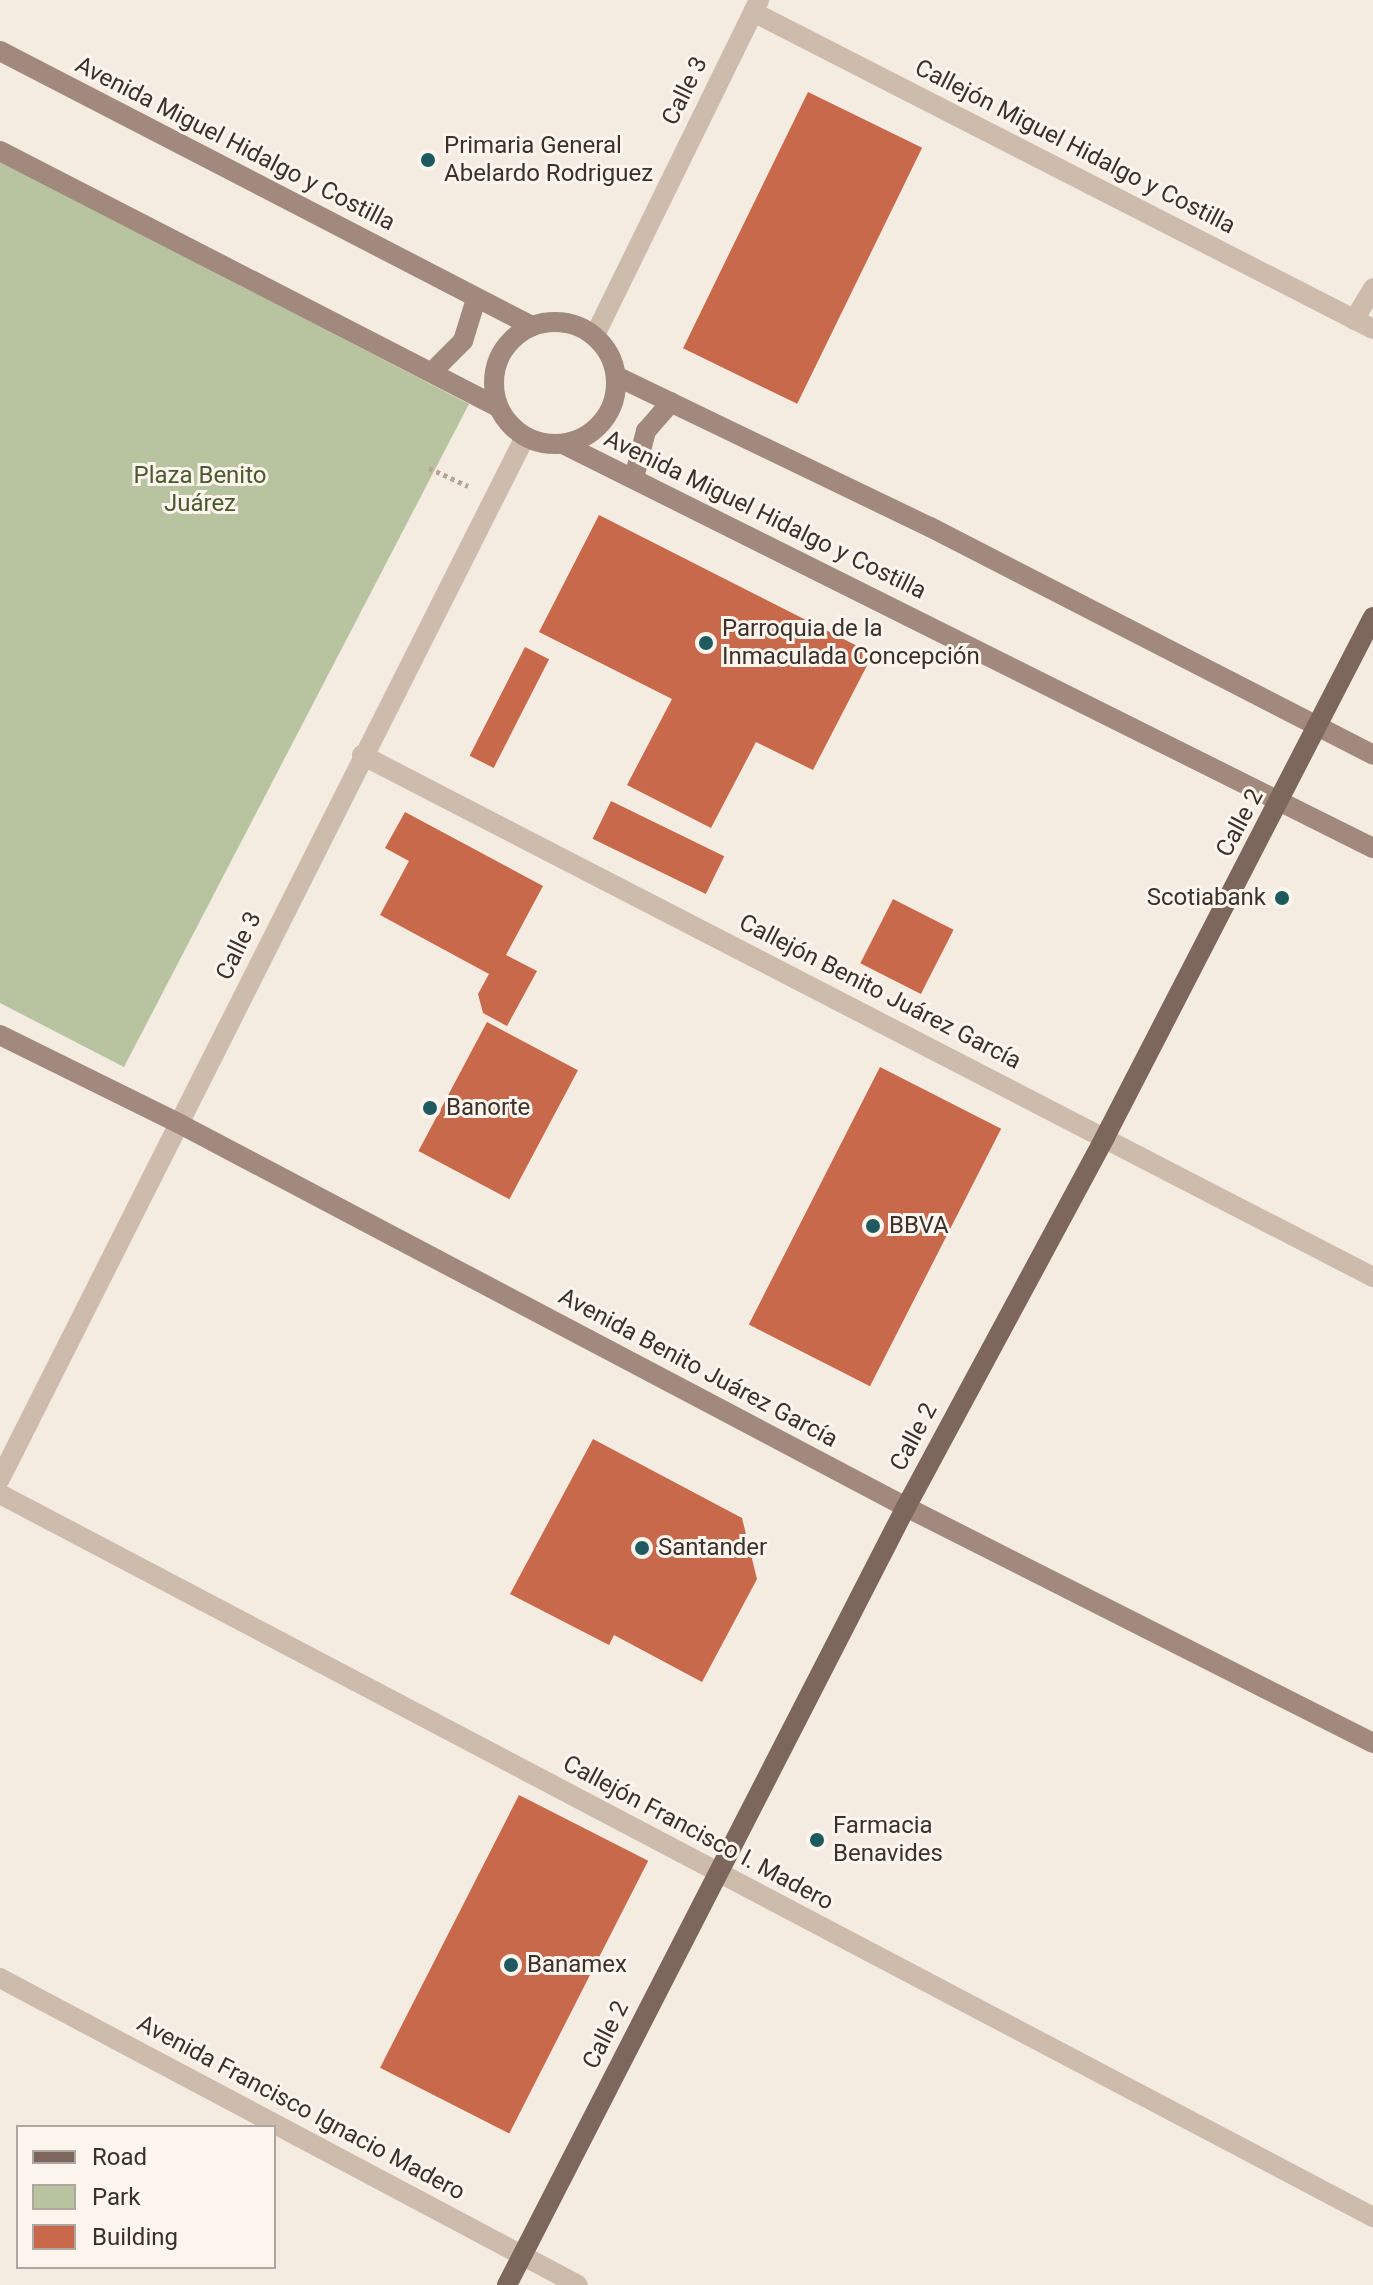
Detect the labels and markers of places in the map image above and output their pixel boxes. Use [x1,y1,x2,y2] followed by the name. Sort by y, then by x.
[444,132,653,188] place label: Primaria General Abelardo Rodriguez
[419,151,437,169] marker: Primaria General Abelardo Rodriguez
[722,615,980,671] place label: Parroquia de la Inmaculada Concepción
[697,634,715,652] marker: Parroquia de la Inmaculada Concepción
[1147,884,1266,912] place label: Scotiabank
[1273,889,1291,907] marker: Scotiabank
[446,1094,530,1122] place label: Banorte
[421,1099,439,1117] marker: Banorte
[889,1212,949,1240] place label: BBVA
[864,1217,882,1235] marker: BBVA
[658,1534,767,1562] place label: Santander
[633,1539,651,1557] marker: Santander
[833,1812,943,1868] place label: Farmacia Benavides
[808,1831,826,1849] marker: Farmacia Benavides
[527,1951,627,1979] place label: Banamex
[502,1956,520,1974] marker: Banamex

